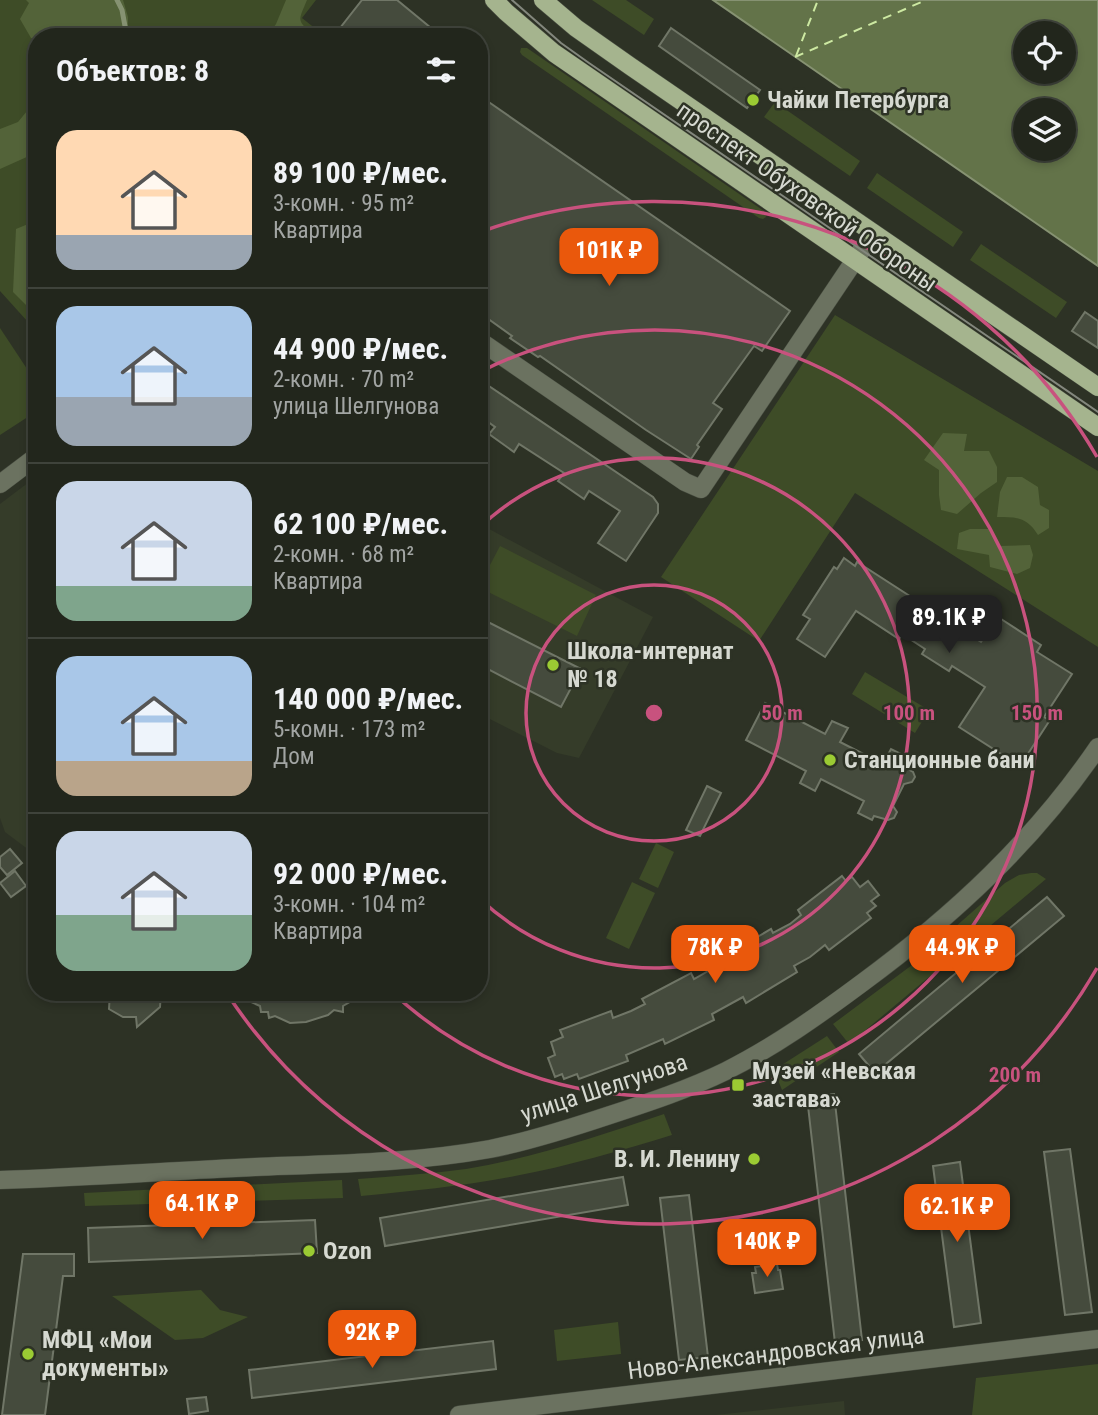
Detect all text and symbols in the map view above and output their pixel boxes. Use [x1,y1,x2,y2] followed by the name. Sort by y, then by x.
[1013,21,1076,161] map controls
[1013,21,1076,84] button: locate
[422,51,460,89] icon: filters
[56,53,209,88] text: Объектов: 8
[767,86,949,114] place label: Чайки Петербурга
[745,92,761,108] marker: Чайки Петербурга
[672,96,942,298] street label: проспект Обуховской Обороны
[1013,98,1076,161] button: layers
[273,155,448,190] text: 89 100 ₽/мес.
[112,158,196,242] icon: home
[273,190,414,217] text: 3-комн. · 95 m²
[273,217,363,244] text: Квартира
[552,229,666,288] pin: 101K ₽
[575,237,643,264] text: 101K ₽
[273,331,448,366] text: 44 900 ₽/мес.
[112,334,196,418] icon: home
[273,366,414,393] text: 2-комн. · 70 m²
[273,393,439,420] text: улица Шелгунова
[273,506,448,541] text: 62 100 ₽/мес.
[112,509,196,593] icon: home
[273,541,414,568] text: 2-комн. · 68 m²
[273,568,363,595] text: Квартира
[884,596,1014,655] pin: 89.1K ₽
[912,604,986,631] text: 89.1K ₽
[567,637,734,693] place label: Школа-интернат № 18
[545,657,561,673] marker: Школа-интернат № 18
[273,681,463,716] text: 140 000 ₽/мес.
[112,684,196,768] icon: home
[642,701,666,725] centre of rings
[761,701,803,725] text: 50 m
[883,701,935,725] text: 100 m
[1011,701,1063,725] text: 150 m
[273,716,425,743] text: 5-комн. · 173 m²
[273,743,315,770] text: Дом
[844,746,1034,774] place label: Станционные бани
[822,752,838,768] marker: Станционные бани
[273,856,448,891] text: 92 000 ₽/мес.
[112,859,196,943] icon: home
[273,891,425,918] text: 3-комн. · 104 m²
[273,918,363,945] text: Квартира
[666,926,764,985] pin: 78K ₽
[897,926,1027,985] pin: 44.9K ₽
[687,934,743,961] text: 78K ₽
[925,934,999,961] text: 44.9K ₽
[517,1048,691,1128] street label: улица Шелгунова
[752,1057,916,1113] place label: Музей «Невская застава»
[989,1063,1041,1087] text: 200 m
[730,1077,746,1093] marker: Музей «Невская застава»
[614,1145,740,1173] place label: В. И. Ленину
[746,1151,762,1167] marker: В. И. Ленину
[137,1182,267,1241] pin: 64.1K ₽
[892,1184,1022,1244] pin: 62.1K ₽
[165,1190,239,1217] text: 64.1K ₽
[920,1193,994,1220] text: 62.1K ₽
[710,1220,824,1279] pin: 140K ₽
[733,1228,801,1255] text: 140K ₽
[323,1237,372,1265] place label: Ozon
[301,1243,317,1259] marker: Ozon
[323,1310,421,1370] pin: 92K ₽
[344,1319,400,1346] text: 92K ₽
[626,1321,926,1385] street label: Ново-Александровская улица
[42,1326,169,1382] place label: МФЦ «Мои документы»
[20,1346,36,1362] marker: МФЦ «Мои документы»

